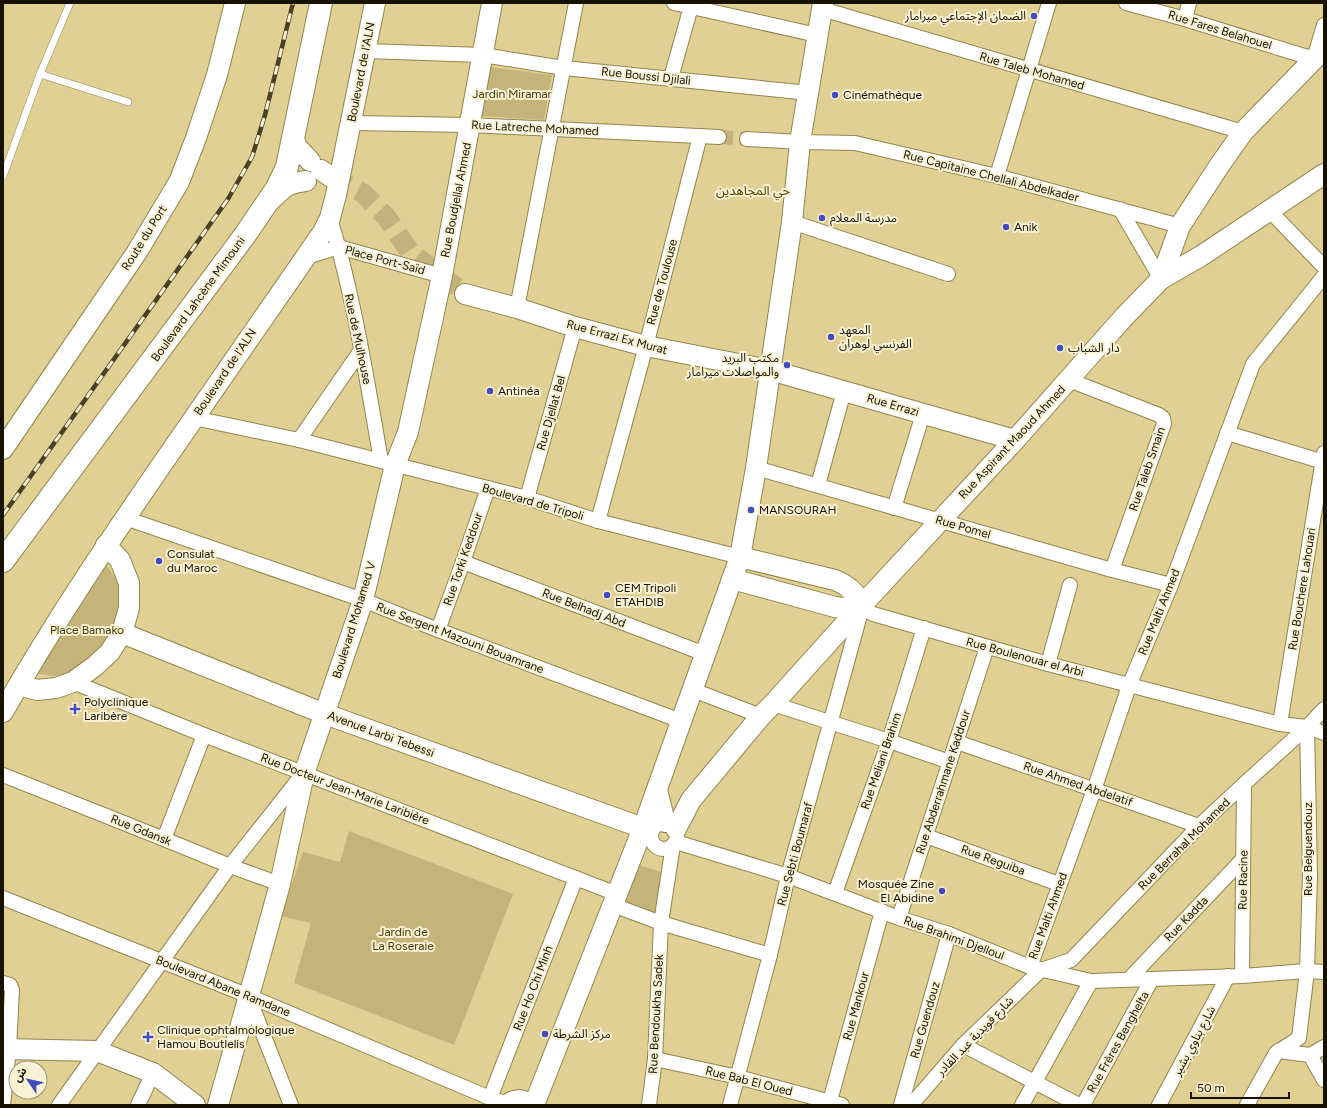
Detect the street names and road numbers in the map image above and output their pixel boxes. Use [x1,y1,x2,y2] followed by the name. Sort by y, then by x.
[1166,8,1274,52] street label: Rue Fares Belahouel
[344,21,378,123] street label: Boulevard de l'ALN
[978,49,1086,93] street label: Rue Taleb Mohamed
[600,64,692,88] street label: Rue Boussi Djilali
[471,118,599,138] street label: Rue Latreche Mohamed
[438,141,474,259] street label: Rue Boudjellal Ahmed
[902,147,1080,205] street label: Rue Capitaine Chellali Abdelkader
[118,202,170,273] street label: Route du Port
[148,234,248,364] street label: Boulevard Lahcène Mimouni
[644,237,680,326] street label: Rue de Toulouse
[343,243,427,277] street label: Place Port-Saïd
[342,292,375,386] street label: Rue de Mulhouse
[565,317,670,357] street label: Rue Errazi Ex Murat
[191,326,259,418] street label: Boulevard de l'ALN
[534,374,568,452] street label: Rue Djellat Bel
[956,382,1068,502] street label: Rue Aspirant Maoud Ahmed
[865,391,921,419] street label: Rue Errazi
[1126,425,1168,513] street label: Rue Taleb Smain
[480,481,586,523] street label: Boulevard de Tripoli
[440,511,486,607] street label: Rue Torki Keddour
[934,512,992,542] street label: Rue Pomel
[1285,527,1319,651] street label: Rue Bouchere Lahouari
[330,559,379,680] street label: Boulevard Mohamed V
[1135,567,1183,657] street label: Rue Malti Ahmed
[540,586,628,630] street label: Rue Belhadj Abd
[374,599,546,677] street label: Rue Sergent Mazouni Bouamrane
[964,635,1086,679] street label: Rue Boulenouar el Arbi
[326,708,436,760] street label: Avenue Larbi Tebessi
[913,708,973,856] street label: Rue Abderrahmane Kaddour
[858,711,904,811] street label: Rue Meliani Brahim
[259,750,432,828] street label: Rue Docteur Jean-Marie Laribière
[1022,759,1135,809] street label: Rue Ahmed Abdelatif
[1135,795,1233,893] street label: Rue Berrahal Mohamed
[774,800,816,907] street label: Rue Sebti Boumaraf
[1301,802,1315,896] street label: Rue Belguendouz
[109,812,174,849] street label: Rue Gdansk
[959,842,1027,878] street label: Rue Reguiba
[1235,849,1251,910] street label: Rue Racine
[1026,871,1070,961] street label: Rue Malti Ahmed
[1161,894,1211,944] street label: Rue Kadda
[902,913,1006,963] street label: Rue Brahimi Djelloul
[510,943,556,1033] street label: Rue Ho Chi Minh
[154,953,293,1020] street label: Boulevard Abane Ramdane
[646,954,666,1074] street label: Rue Bendoukha Sadek
[840,970,872,1042] street label: Rue Mankour
[907,980,943,1060] street label: Rue Guendouz
[1084,989,1152,1095] street label: Rue Frères Benghelta
[933,993,1018,1081] street label: شارع قويدية عبد القادر
[1169,1004,1221,1081] street label: شارع بناوي بشير
[704,1063,794,1099] street label: Rue Bab El Oued

